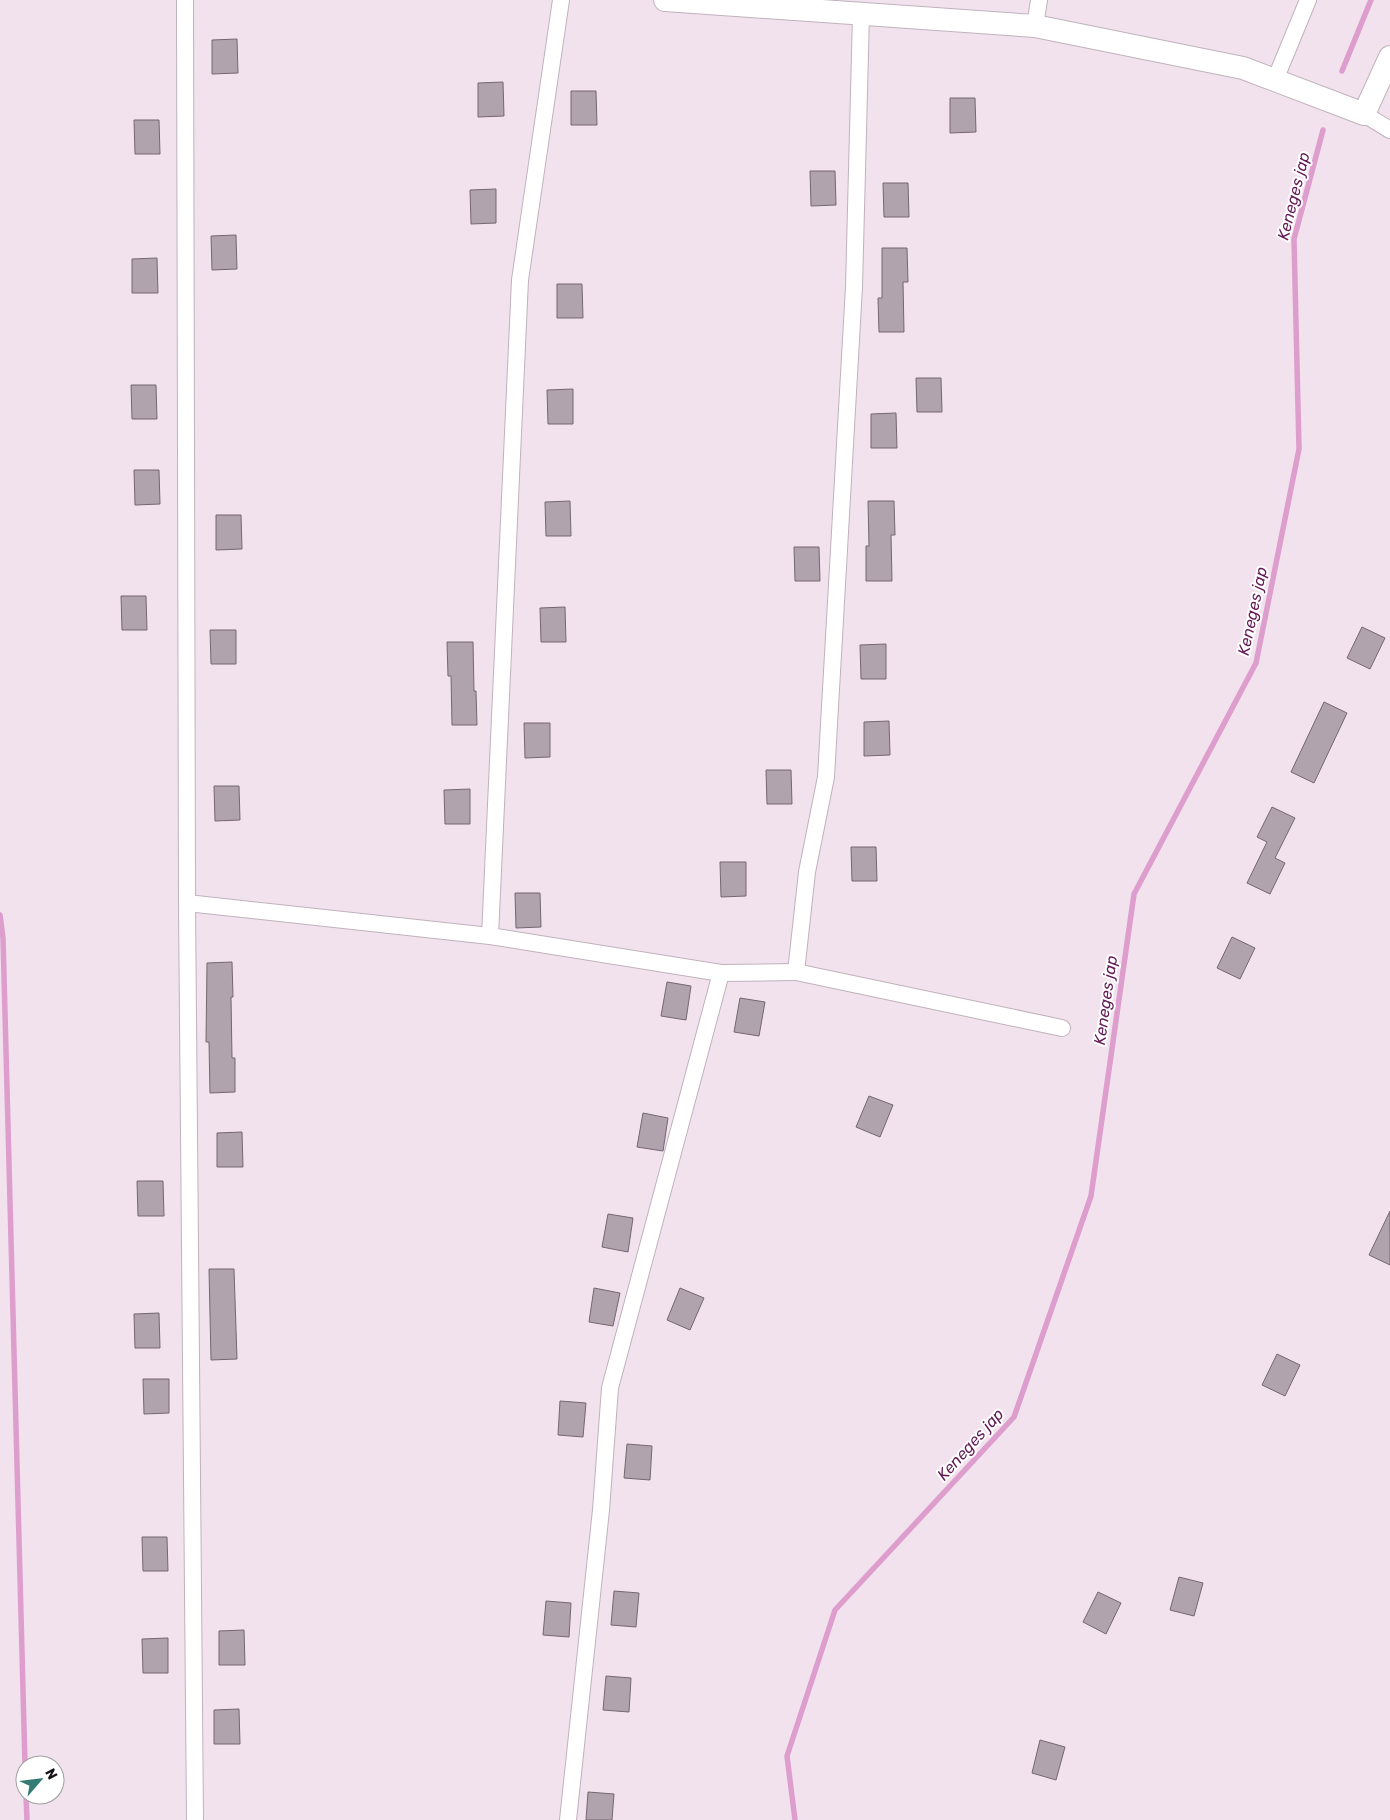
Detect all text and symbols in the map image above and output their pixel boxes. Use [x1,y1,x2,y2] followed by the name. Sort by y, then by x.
[1273,150,1314,242] water label: Keneges jap
[1234,565,1271,657] water label: Keneges jap
[1090,954,1121,1046] water label: Keneges jap
[933,1405,1008,1484] water label: Keneges jap
[15,1755,65,1805] north arrow
[41,1766,61,1783] text: N

